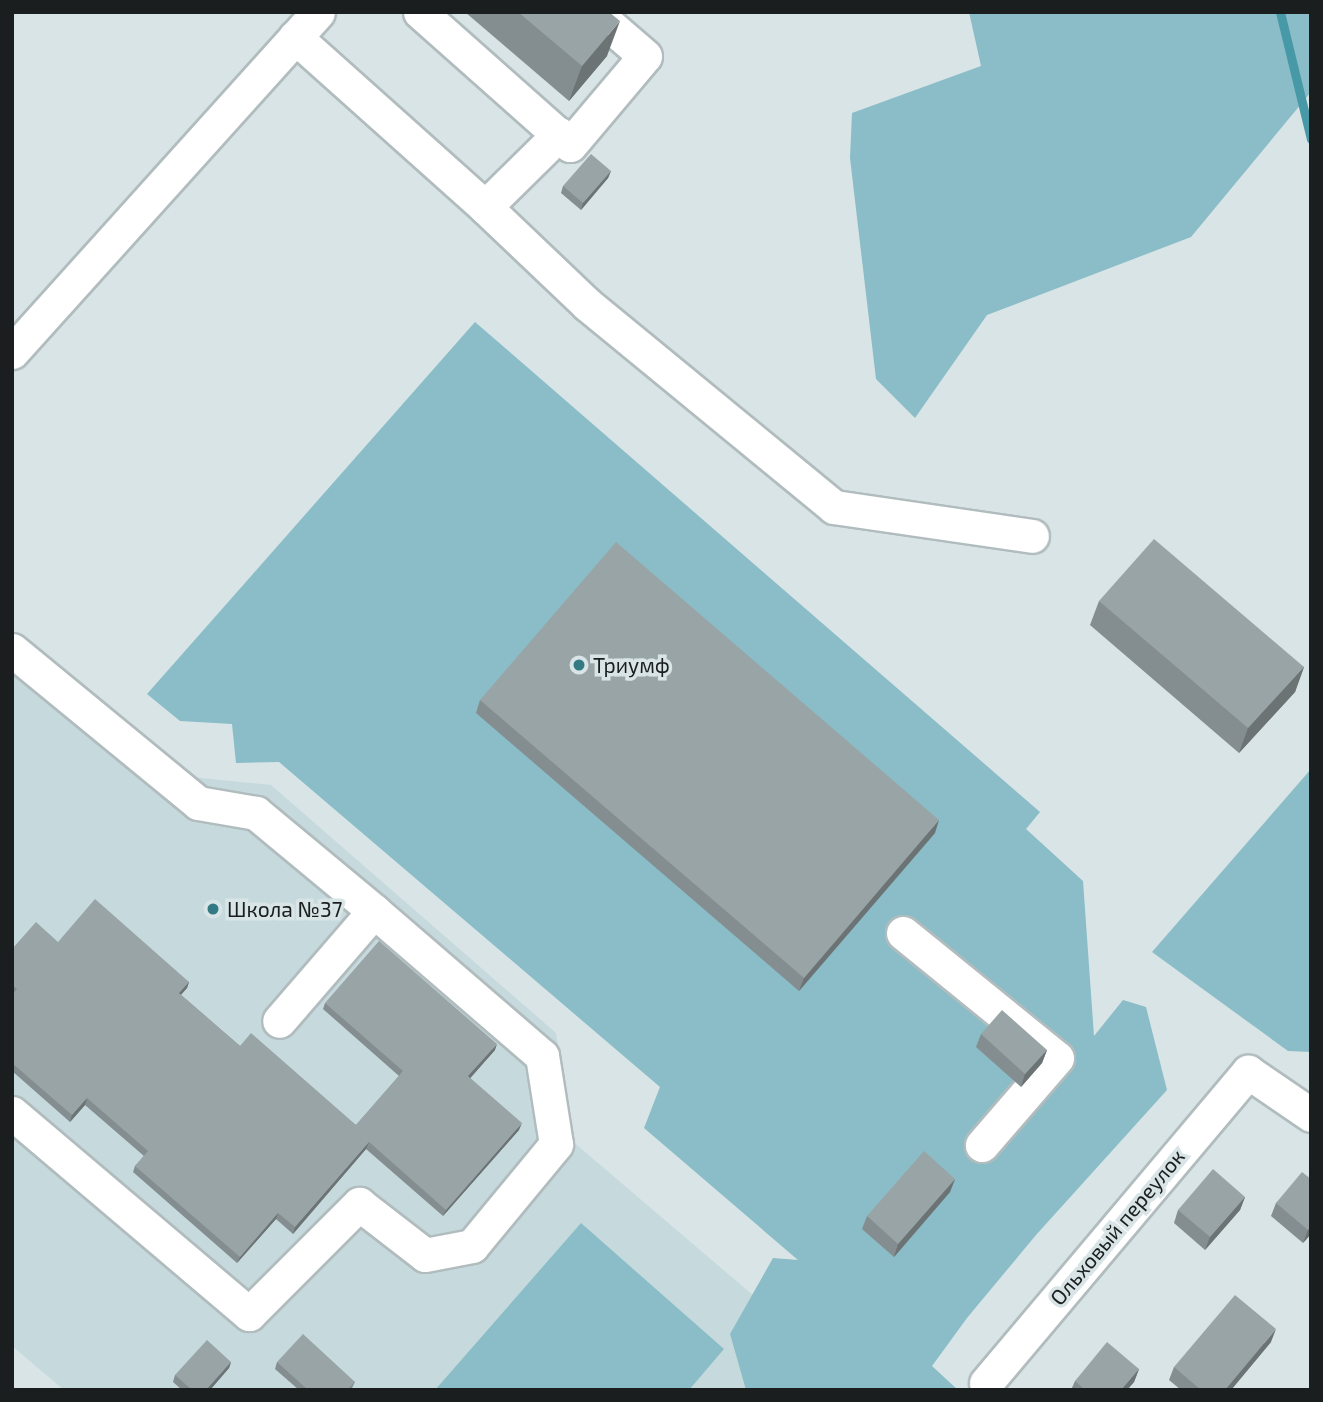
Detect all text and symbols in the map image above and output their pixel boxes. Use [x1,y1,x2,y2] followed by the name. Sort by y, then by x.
[593,652,670,678] place label: Триумф
[571,657,587,673] marker: Триумф
[227,896,342,922] place label: Школа №37
[205,901,221,917] marker: Школа №37
[1044,1144,1190,1310] street label: Ольховый переулок

